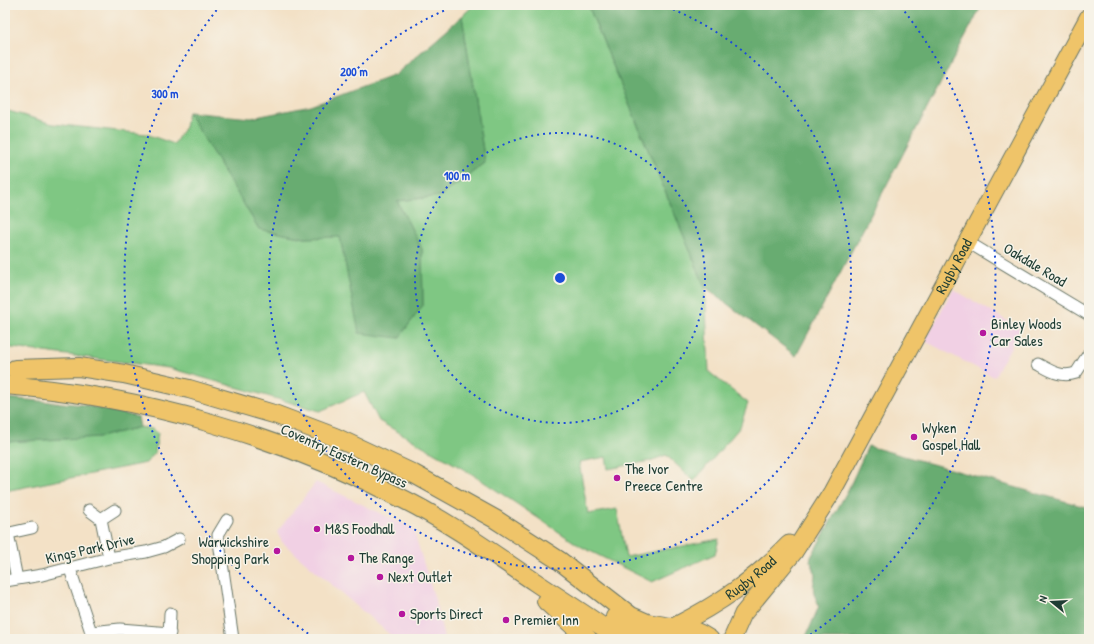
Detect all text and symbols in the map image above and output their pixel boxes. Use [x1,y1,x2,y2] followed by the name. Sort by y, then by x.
[340,63,368,80] text: 200 m
[151,85,179,102] text: 300 m
[444,167,470,184] text: 100 m
[930,235,977,298] street label: Rugby Road
[1000,238,1071,292] street label: Oakdale Road
[553,271,567,285] centre of rings
[991,313,1062,351] place label: Binley Woods Car Sales
[978,328,988,338] marker: Binley Woods Car Sales
[922,417,981,455] place label: Wyken Gospel Hall
[277,418,411,493] street label: Coventry Eastern Bypass
[909,432,919,442] marker: Wyken Gospel Hall
[625,458,703,496] place label: The Ivor Preece Centre
[612,473,622,483] marker: The Ivor Preece Centre
[325,518,395,539] place label: M&S Foodhall
[312,524,322,534] marker: M&S Foodhall
[43,528,136,569] street label: Kings Park Drive
[192,531,269,569] place label: Warwickshire Shopping Park
[272,546,282,556] marker: Warwickshire Shopping Park
[359,547,414,568] place label: The Range
[721,551,781,604] street label: Rugby Road
[346,553,356,563] marker: The Range
[388,566,453,587] place label: Next Outlet
[375,572,385,582] marker: Next Outlet
[1032,582,1072,622] north arrow
[1035,594,1050,604] text: N
[410,603,484,624] place label: Sports Direct
[397,609,407,619] marker: Sports Direct
[514,609,579,630] place label: Premier Inn
[501,615,511,625] marker: Premier Inn

